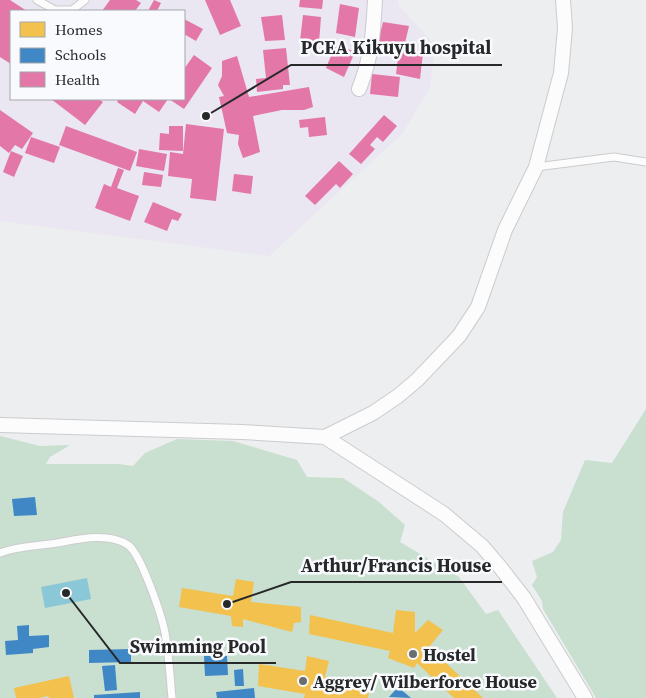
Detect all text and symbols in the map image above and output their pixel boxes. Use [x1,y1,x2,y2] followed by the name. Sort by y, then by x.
[10,10,185,100] legend
[55,19,102,40] text: Homes
[291,31,502,65] callout: PCEA Kikuyu hospital
[301,34,491,60] text: PCEA Kikuyu hospital
[55,44,106,65] text: Schools
[55,69,100,90] text: Health
[291,548,502,582] callout: Arthur/Francis House
[301,552,491,578] text: Arthur/Francis House
[120,629,276,663] callout: Swimming Pool
[130,633,266,659] text: Swimming Pool
[423,642,476,667] place label: Hostel
[407,648,419,660] marker: Hostel
[313,669,537,694] place label: Aggrey/ Wilberforce House
[297,675,309,687] marker: Aggrey/ Wilberforce House

